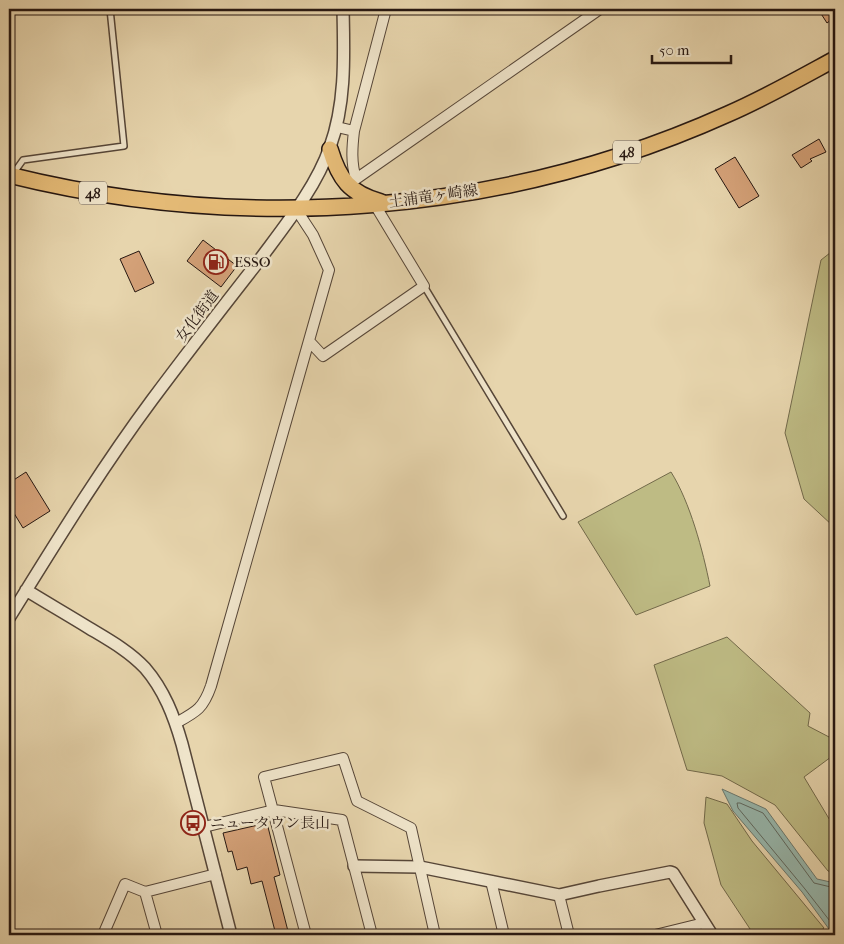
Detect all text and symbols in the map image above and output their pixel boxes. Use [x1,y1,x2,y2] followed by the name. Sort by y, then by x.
[652,32,730,64] scale bar
[659,41,690,59] text: 50 m
[613,140,641,163] road number: 48
[387,181,479,211] street label: 土浦竜ヶ崎線
[79,182,107,204] road number: 48
[203,249,229,275] fuel station icon: ESSO
[234,253,271,271] place label: ESSO
[172,287,222,345] street label: 女化街道
[180,810,206,836] bus stop icon: ニュータウン長山
[210,814,330,832] place label: ニュータウン長山

